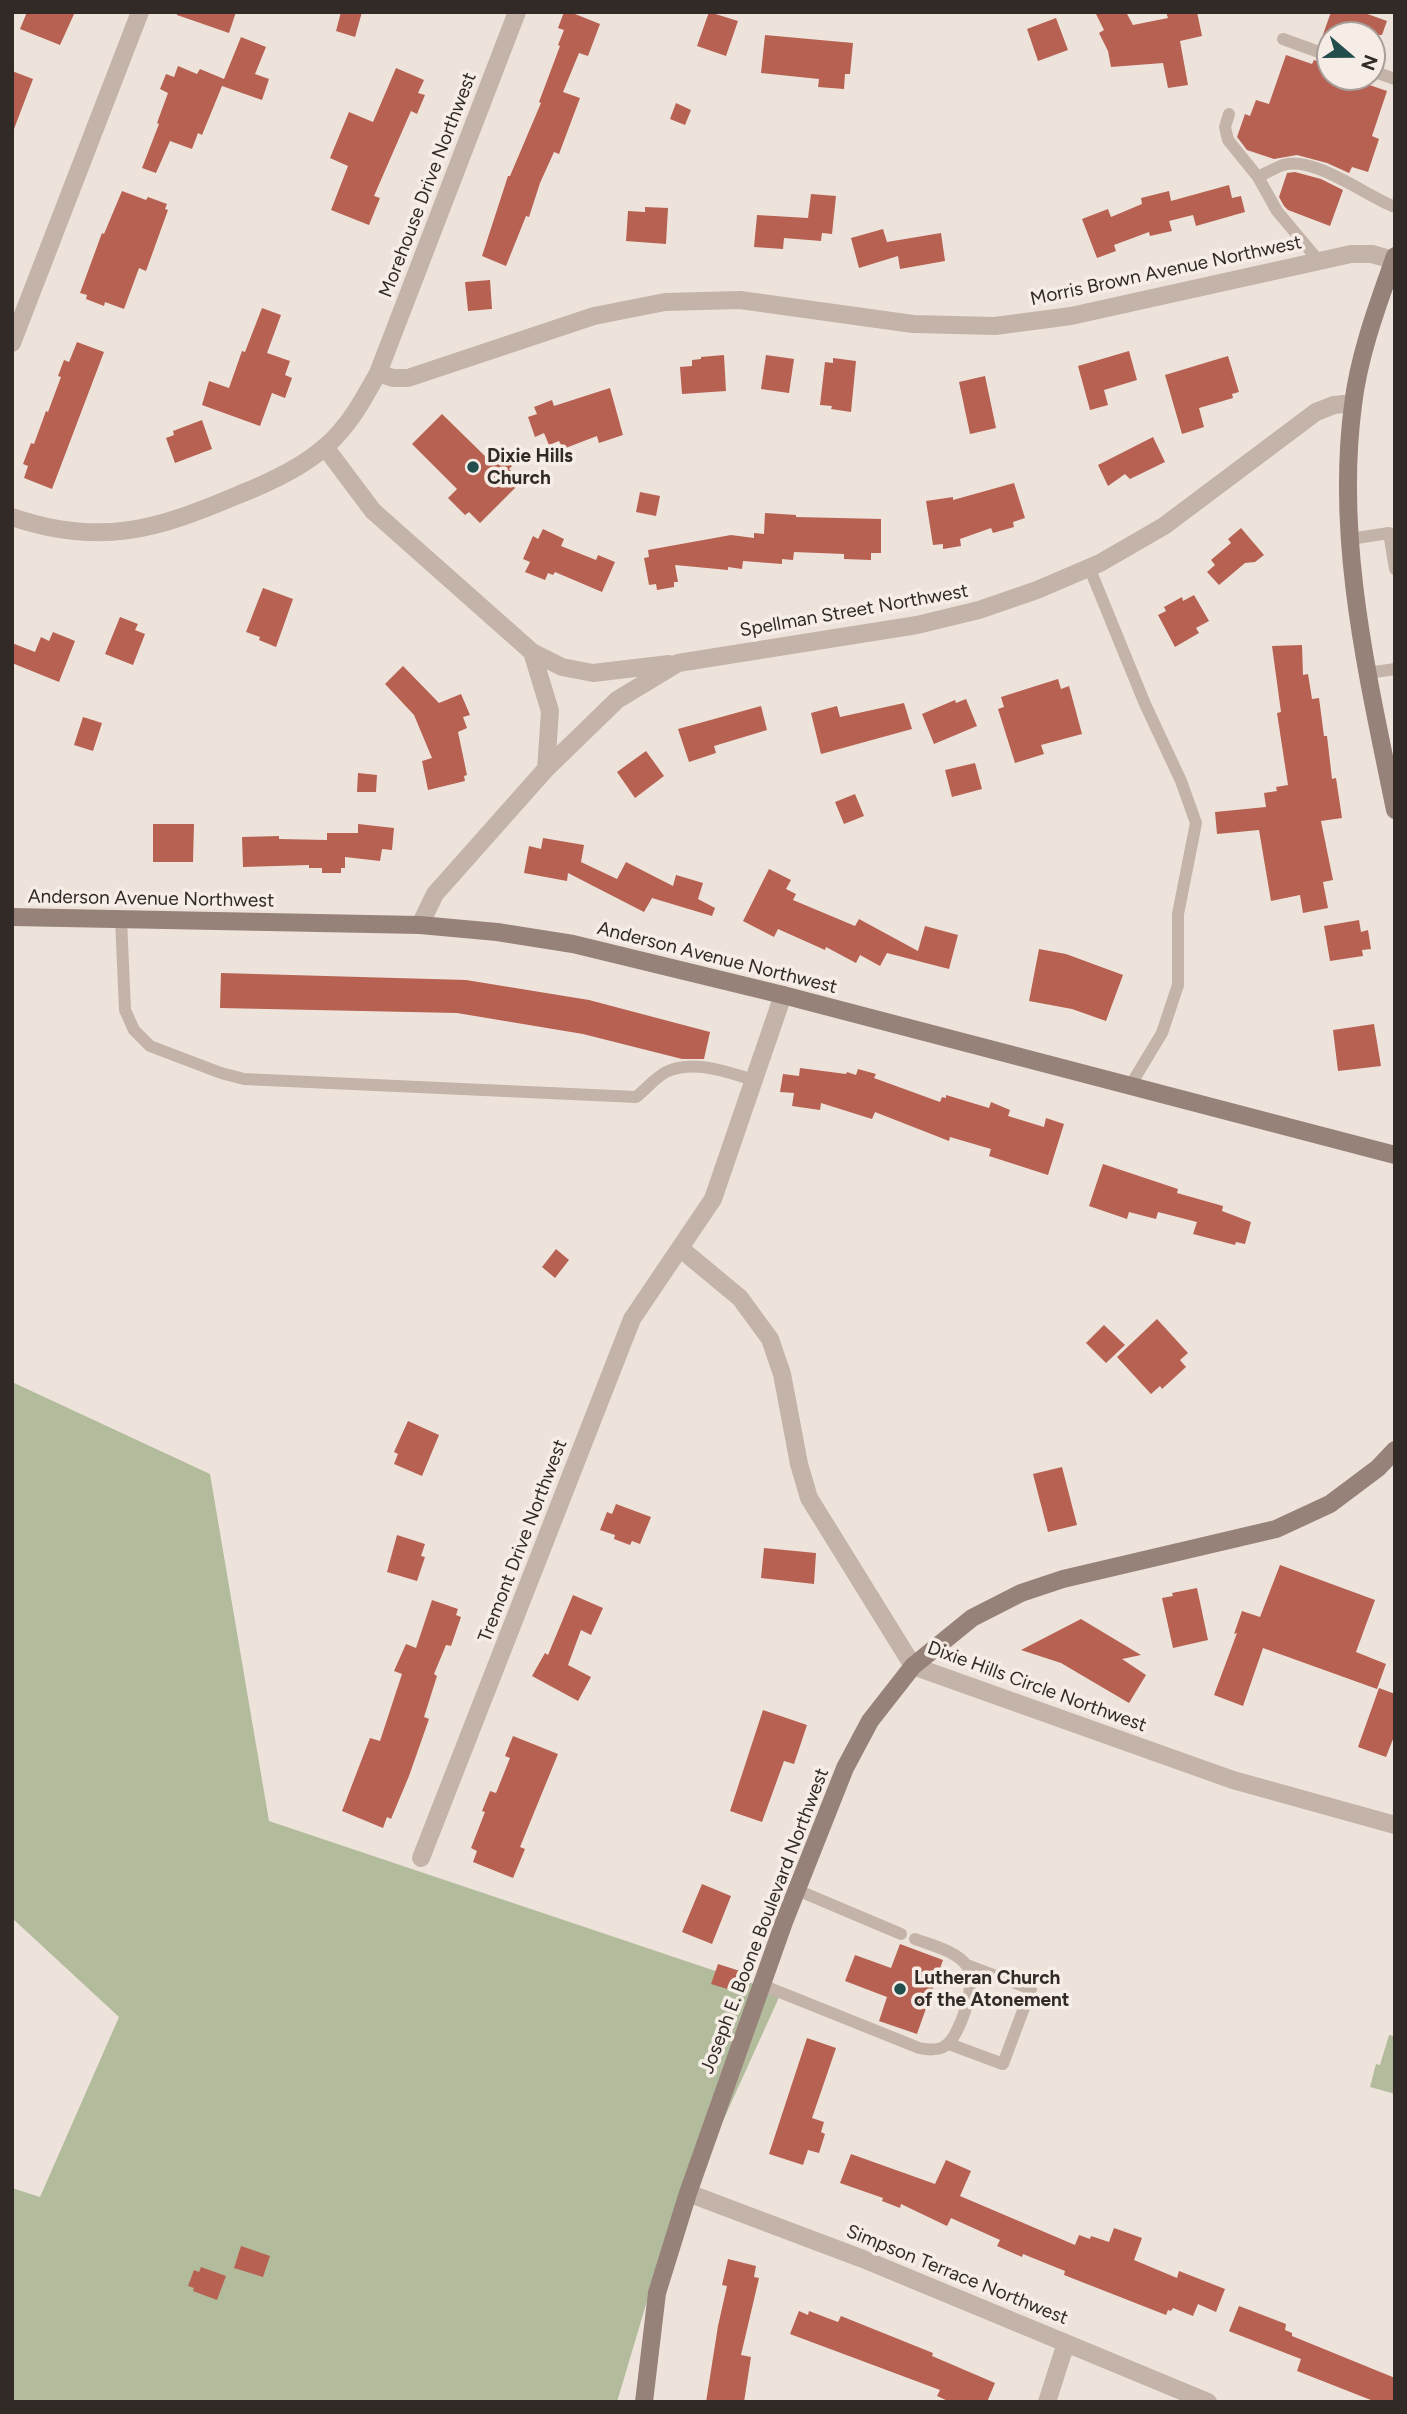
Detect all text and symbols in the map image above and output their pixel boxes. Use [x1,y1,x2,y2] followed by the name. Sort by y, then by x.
[1316,21,1386,91] north arrow
[1356,52,1383,74] text: N
[374,69,482,301] street label: Morehouse Drive Northwest
[1028,231,1304,311] street label: Morris Brown Avenue Northwest
[487,445,573,489] place label: Dixie Hills Church
[465,459,481,475] marker: Dixie Hills Church
[738,580,970,642] street label: Spellman Street Northwest
[28,885,274,913] street label: Anderson Avenue Northwest
[595,917,839,999] street label: Anderson Avenue Northwest
[474,1436,572,1646] street label: Tremont Drive Northwest
[924,1637,1150,1737] street label: Dixie Hills Circle Northwest
[696,1765,834,2077] street label: Joseph E. Boone Boulevard Northwest
[914,1967,1069,2011] place label: Lutheran Church of the Atonement
[892,1981,908,1997] marker: Lutheran Church of the Atonement
[843,2220,1071,2330] street label: Simpson Terrace Northwest

